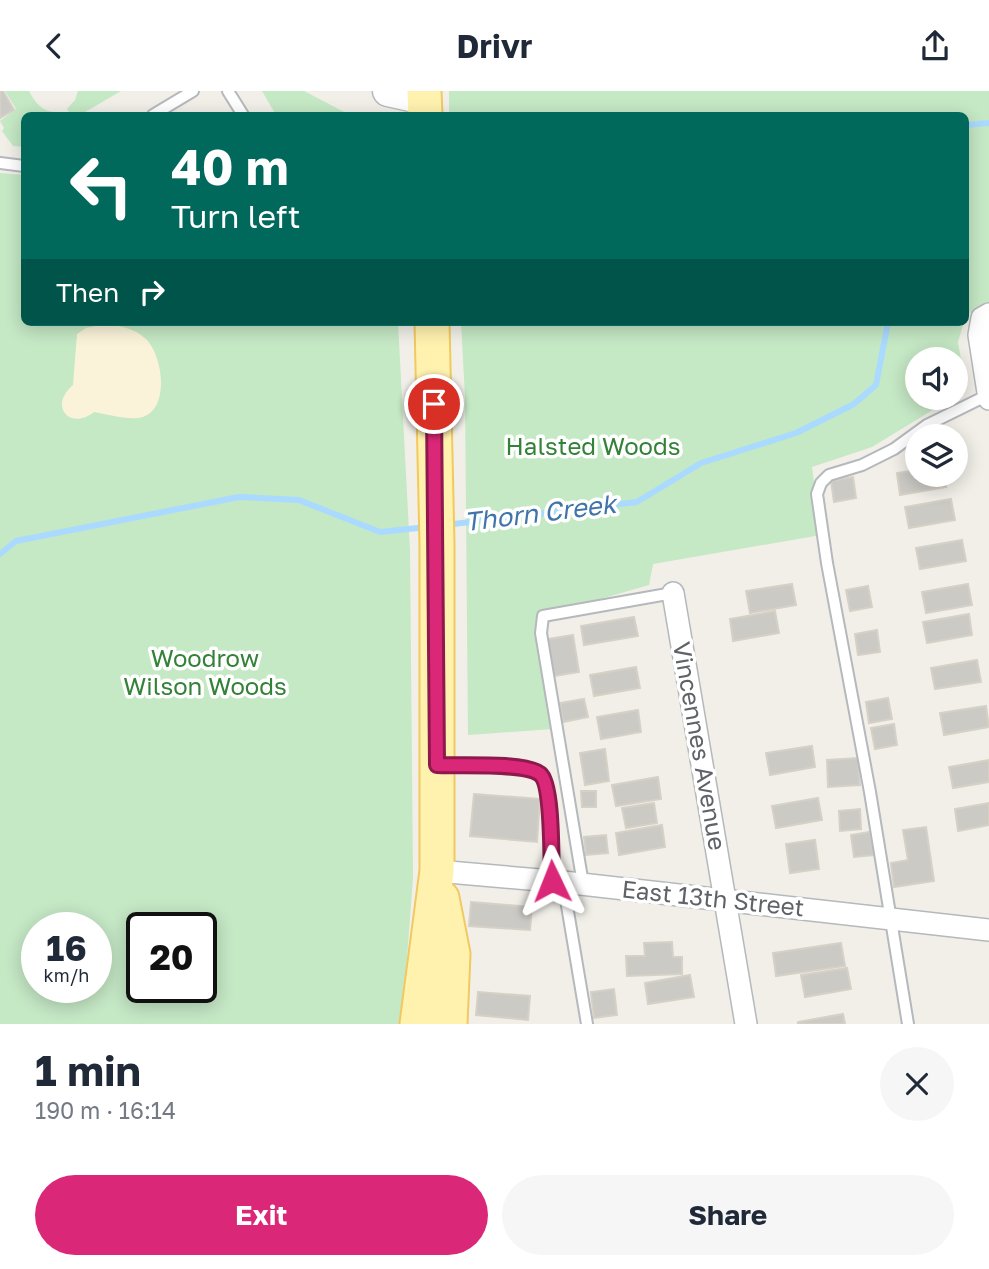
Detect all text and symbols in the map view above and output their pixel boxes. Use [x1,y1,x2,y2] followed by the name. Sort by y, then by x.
[35,27,73,65] icon: back
[457,27,532,65] text: Drivr
[916,27,954,65] icon: share
[171,137,289,196] text: 40 m
[56,140,147,231] icon: left
[171,197,300,235] text: Turn left
[133,273,171,311] icon: right
[56,277,119,308] text: Then
[905,347,968,487] map controls
[905,347,968,410] button: sound
[404,374,464,434] pin
[415,385,453,423] icon: arrive
[905,424,968,487] button: layers
[506,431,680,460] park label: Halsted Woods
[462,488,620,537] water label: Thorn Creek
[668,639,733,852] street label: Vincennes Avenue
[123,643,287,700] park label: Woodrow Wilson Woods
[515,844,589,918] position arrow
[620,874,806,922] street label: East 13th Street
[126,912,217,1003] speed limit sign: 20
[46,927,87,969] text: 16
[44,964,89,986] text: km/h
[35,1045,141,1095] text: 1 min
[880,1047,954,1121] button: close
[35,1096,176,1124] text: 190 m · 16:14
[35,1175,488,1255] button: Exit
[502,1175,954,1255] button: Share

